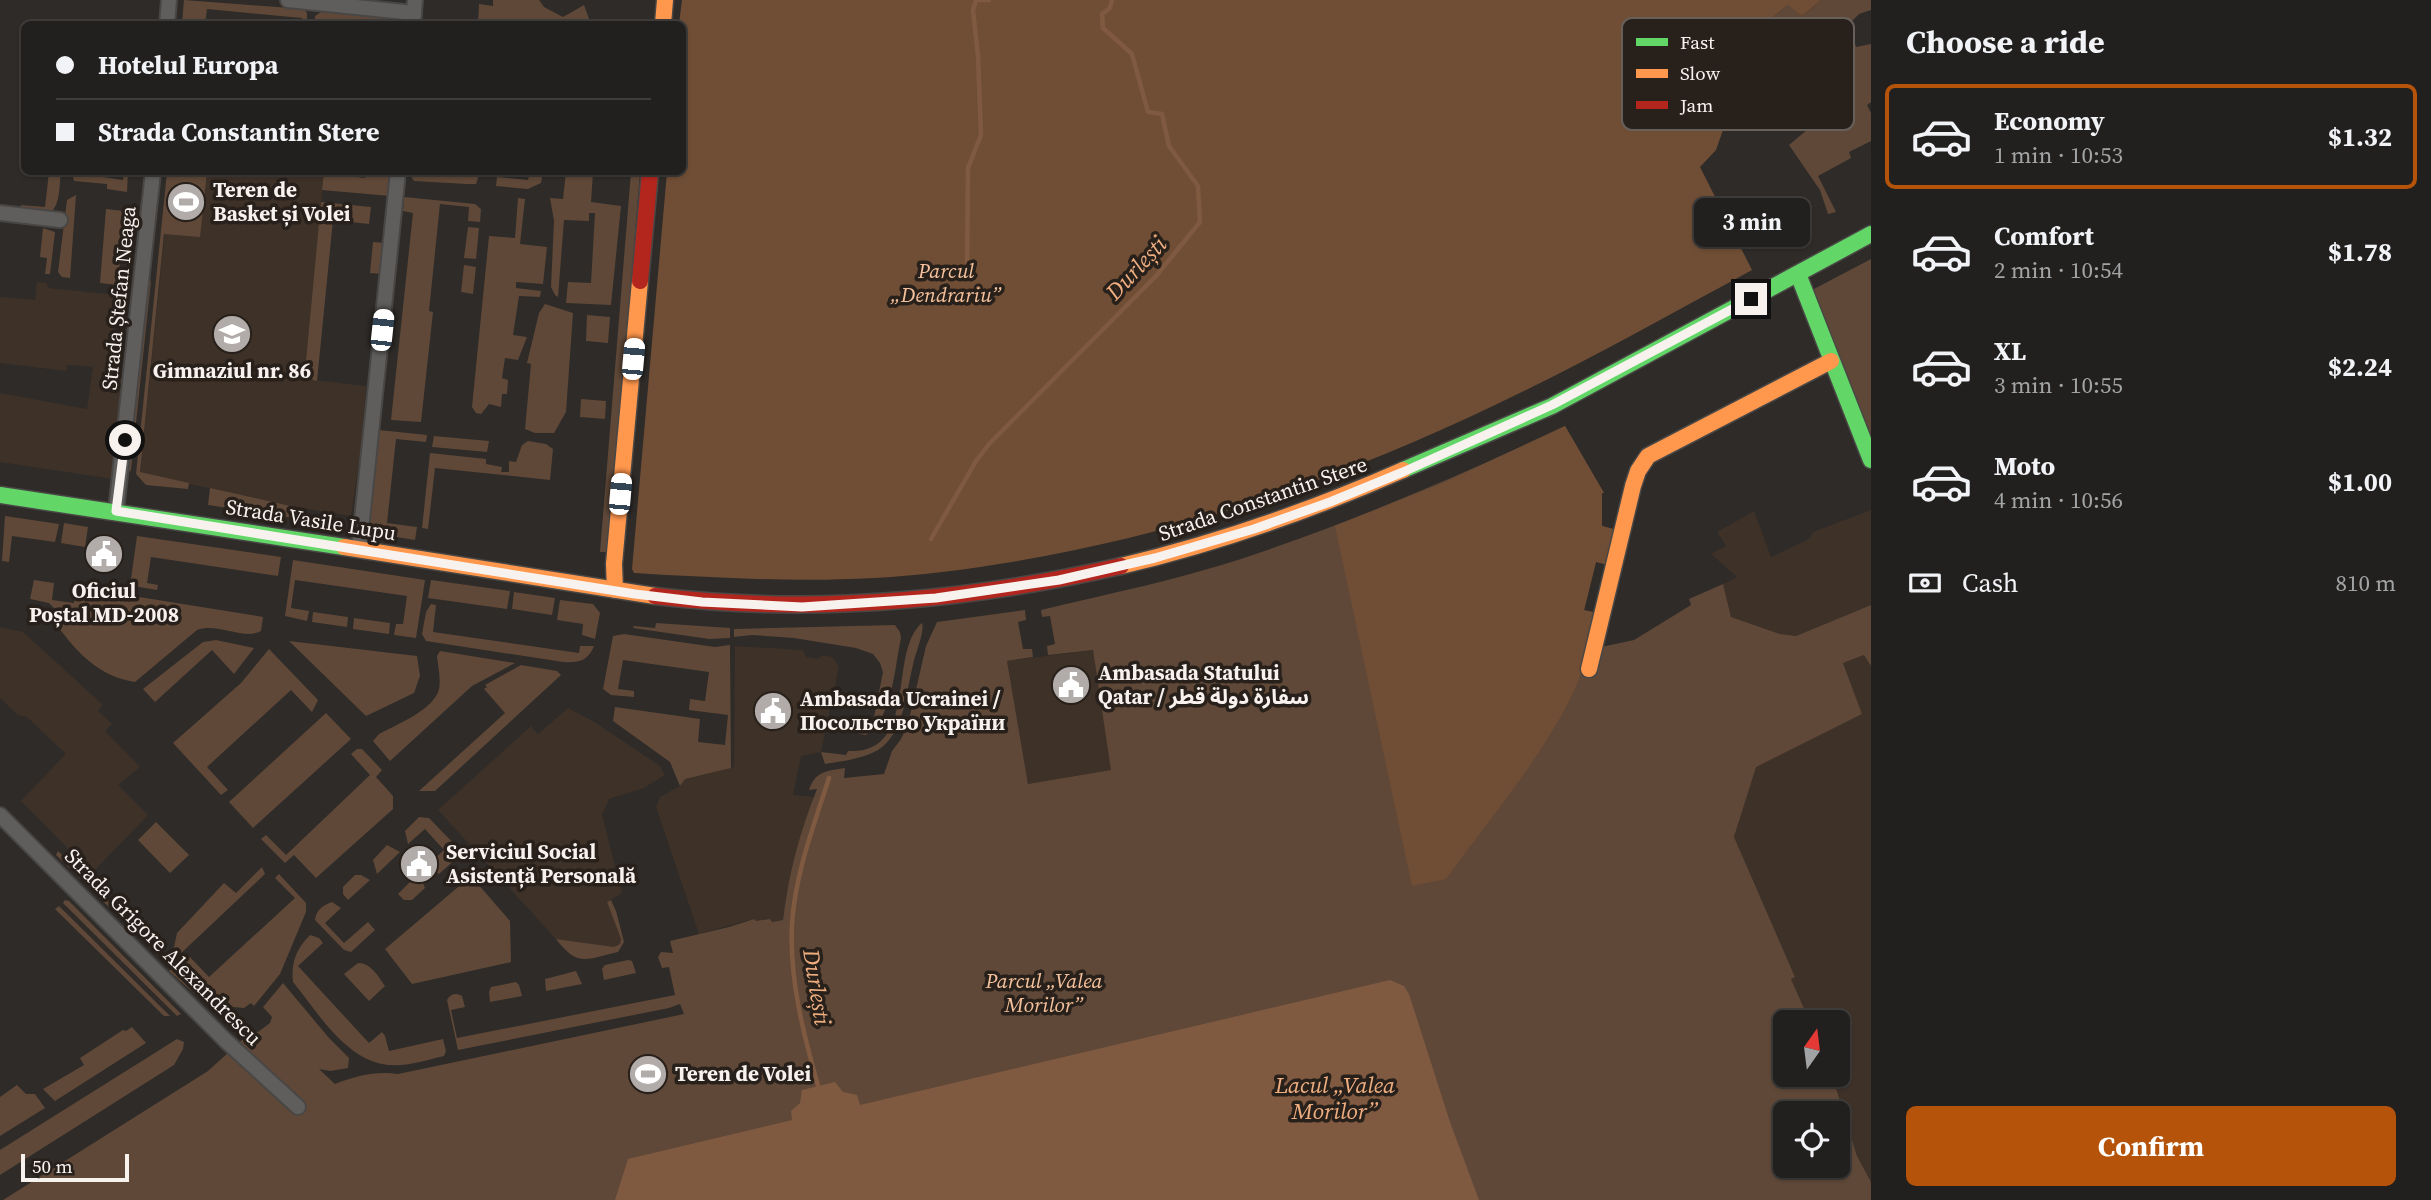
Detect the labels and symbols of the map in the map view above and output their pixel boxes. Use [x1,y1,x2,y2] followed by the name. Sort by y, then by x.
[1622,18,1854,130] legend
[1680,29,1715,55] text: Fast
[1680,60,1721,86] text: Slow
[1679,92,1713,118] text: Jam
[213,175,351,228] place label: Teren de Basket și Volei
[165,181,207,223] sports icon: Teren de Basket și Volei
[1693,198,1809,246] callout: 3 min
[94,204,143,391] street label: Strada Ștefan Neaga
[1097,229,1174,308] water label: Durlești
[890,256,1002,309] park label: Parcul „Dendrariu”
[1735,283,1767,315] route end
[370,308,395,352] car
[211,313,253,355] school or university icon: Gimnaziul nr. 86
[621,337,646,381] car
[153,356,311,385] place label: Gimnaziul nr. 86
[109,424,141,456] route start
[1155,449,1371,548] street label: Strada Constantin Stere
[608,472,633,516] car
[224,492,398,547] street label: Strada Vasile Lupu
[83,533,125,575] public building icon: Oficiul Poștal MD-2008
[29,576,179,629] place label: Oficiul Poștal MD-2008
[1098,658,1309,711] place label: Ambasada Statului Qatar / سفارة دولة قطر
[1050,664,1092,706] public building icon: Ambasada Statului Qatar / سفارة دولة قطر
[800,684,1006,737] place label: Ambasada Ucrainei / Посольство України
[752,690,794,732] public building icon: Ambasada Ucrainei / Посольство України
[446,837,637,890] place label: Serviciul Social Asistență Personală
[58,842,268,1052] street label: Strada Grigore Alexandrescu
[398,843,440,885] public building icon: Serviciul Social Asistență Personală
[795,946,839,1027] water label: Durlești
[984,966,1103,1019] park label: Parcul „Valea Morilor”
[1773,1010,1850,1087] north arrow
[627,1053,669,1095] sports icon: Teren de Volei
[675,1059,811,1088] place label: Teren de Volei
[1274,1069,1395,1127] water label: Lacul „Valea Morilor”
[21,1151,130,1183] scale bar

